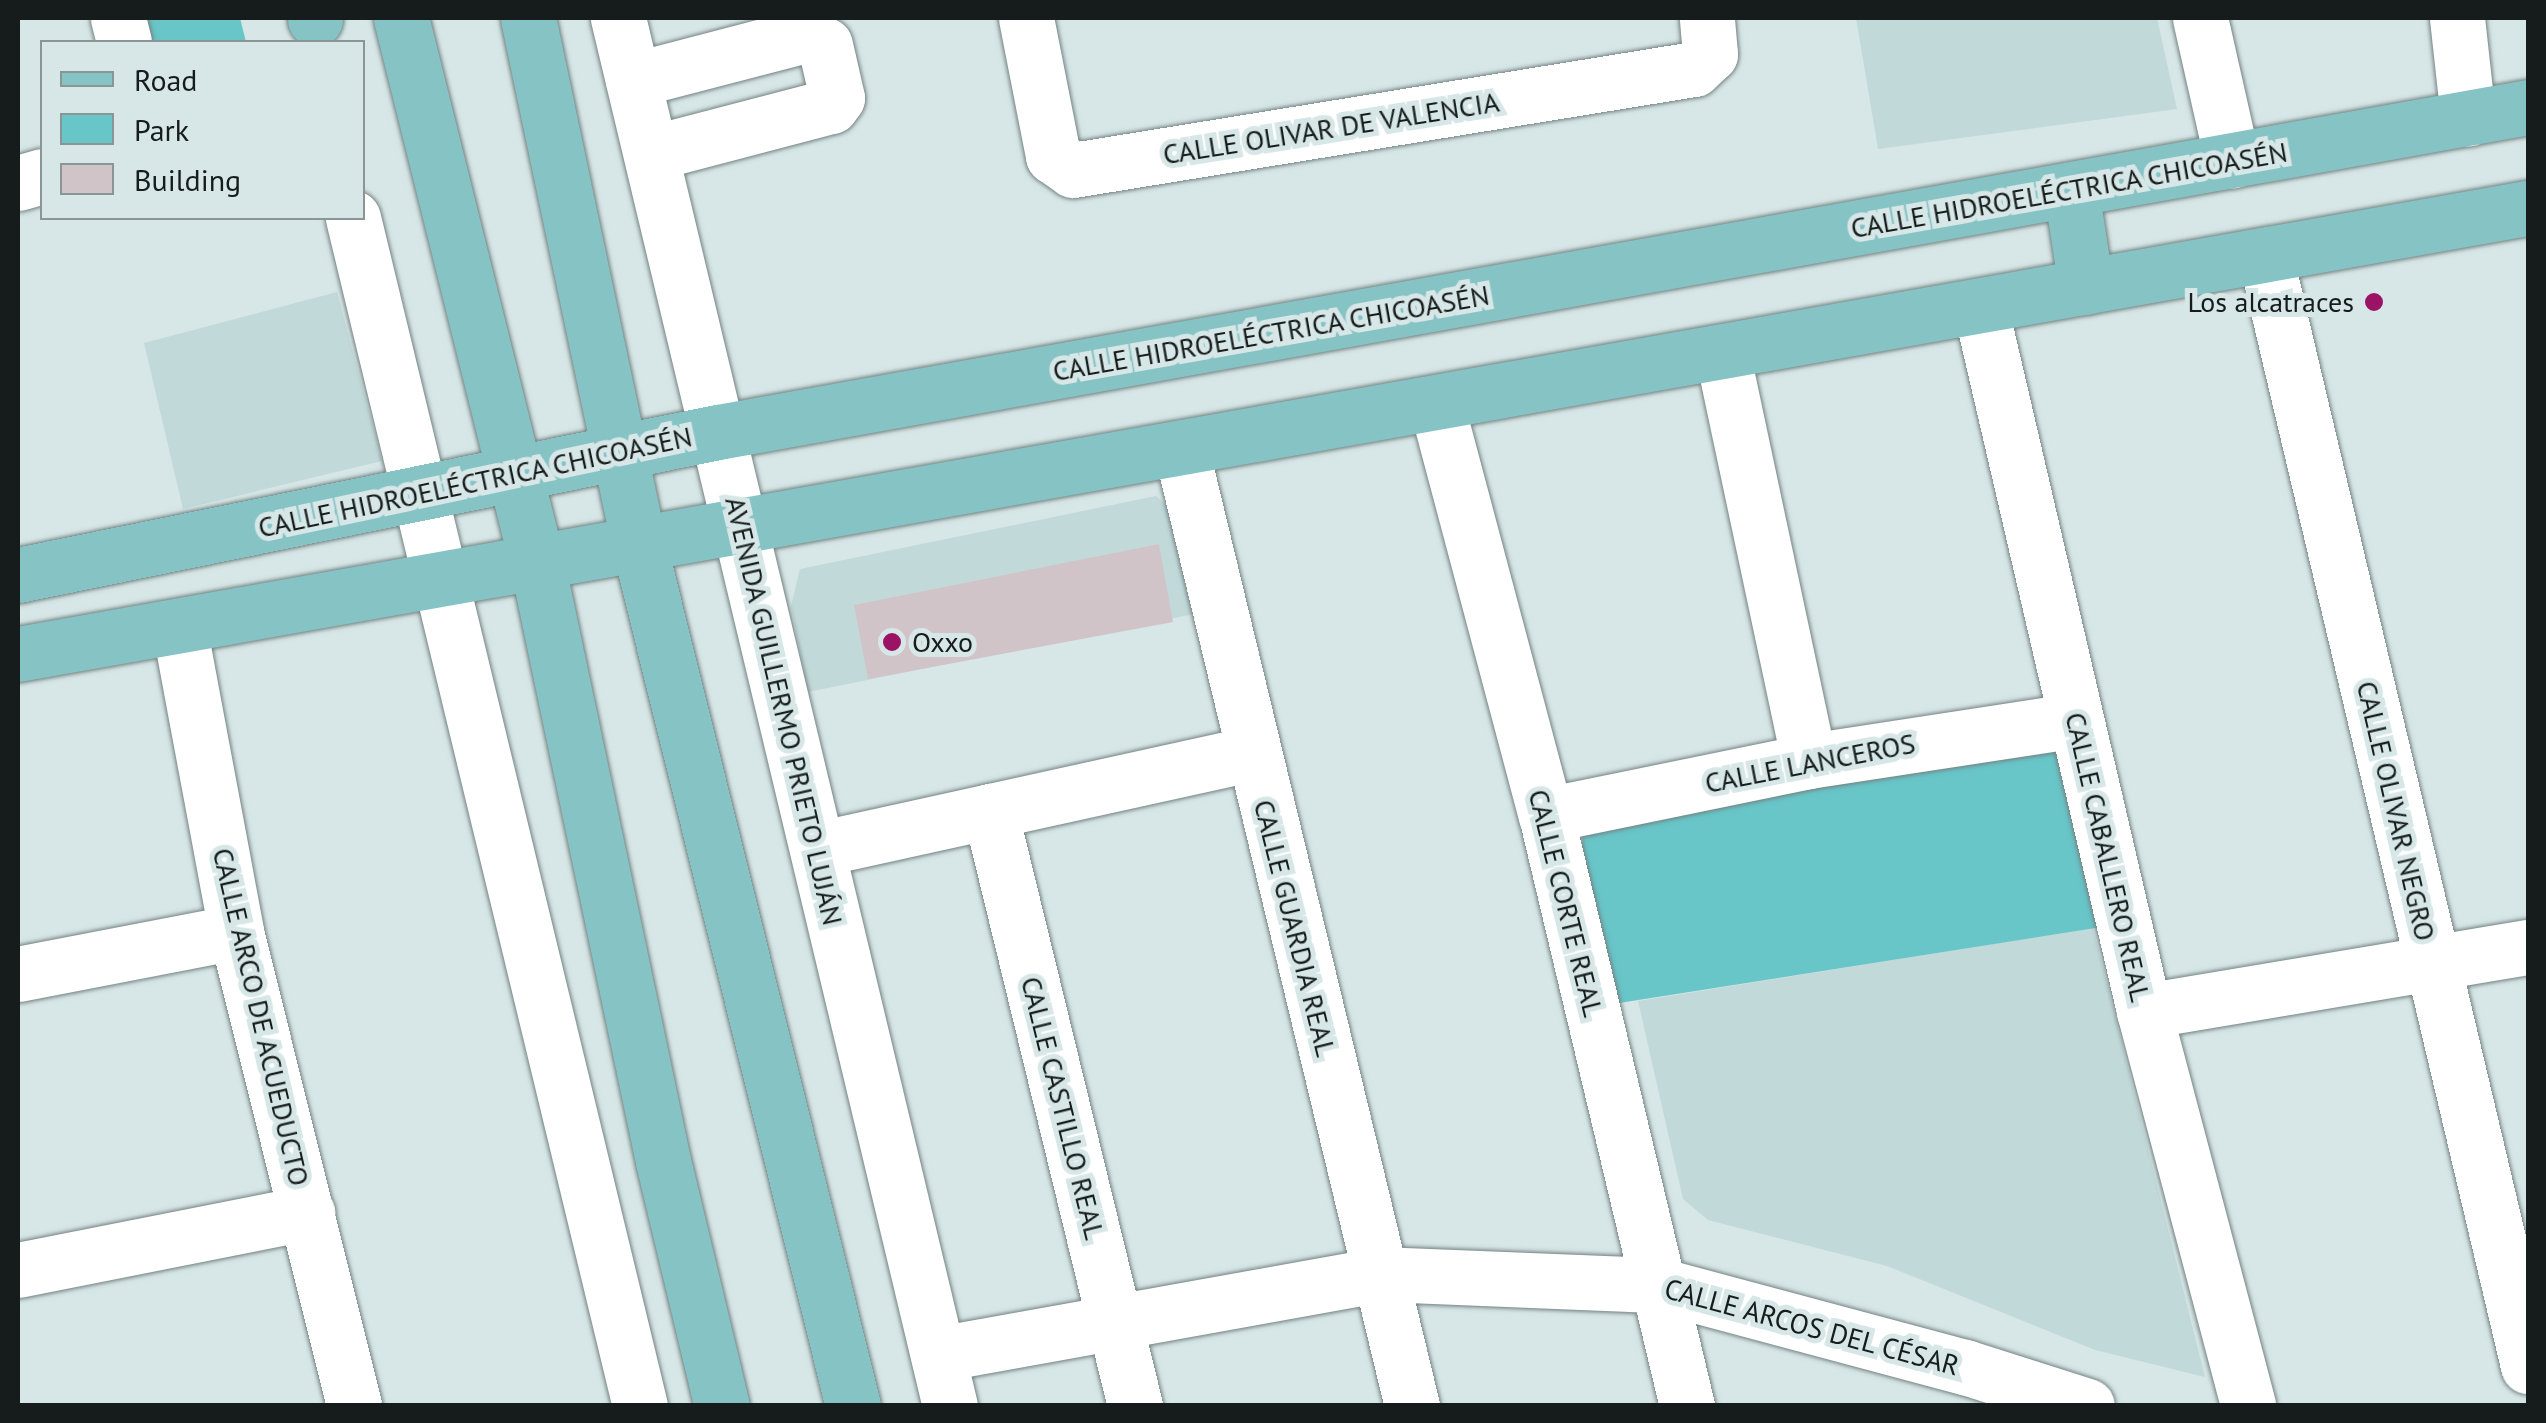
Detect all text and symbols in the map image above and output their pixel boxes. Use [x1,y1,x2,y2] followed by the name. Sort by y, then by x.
[40,40,365,220] legend
[134,60,198,99] text: Road
[1160,85,1502,171] street label: CALLE OLIVAR DE VALENCIA
[134,110,189,149] text: Park
[1848,135,2290,245] street label: CALLE HIDROELÉCTRICA CHICOASÉN
[134,160,241,199] text: Building
[1050,278,1492,388] street label: CALLE HIDROELÉCTRICA CHICOASÉN
[2187,285,2354,319] place label: Los alcatraces
[2363,291,2385,313] marker: Los alcatraces
[254,419,696,545] street label: CALLE HIDROELÉCTRICA CHICOASÉN
[718,493,850,929] street label: AVENIDA GUILLERMO PRIETO LUJÁN
[912,625,973,659] place label: Oxxo
[881,631,903,653] marker: Oxxo
[2350,678,2442,944] street label: CALLE OLIVAR NEGRO
[2058,709,2158,1005] street label: CALLE CABALLERO REAL
[1702,726,1918,800] street label: CALLE LANCEROS
[1522,786,1610,1020] street label: CALLE CORTE REAL
[1247,796,1343,1060] street label: CALLE GUARDIA REAL
[206,844,316,1190] street label: CALLE ARCO DE ACUEDUCTO
[1014,973,1112,1243] street label: CALLE CASTILLO REAL
[1660,1271,1964,1383] street label: CALLE ARCOS DEL CÉSAR

